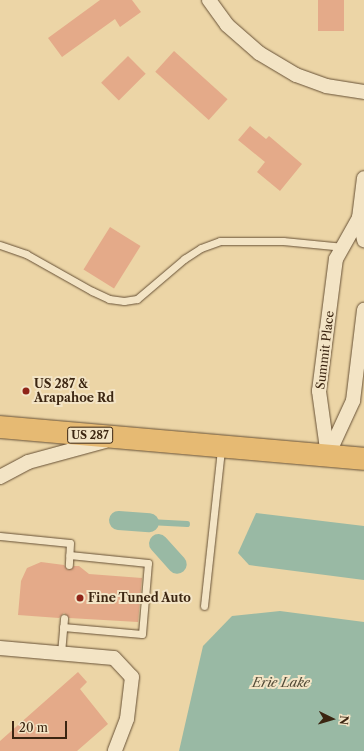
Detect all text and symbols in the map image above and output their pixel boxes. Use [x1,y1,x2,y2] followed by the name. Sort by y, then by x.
[313,310,337,390] street label: Summit Place
[34,377,114,405] place label: US 287 & Arapahoe Rd
[21,386,31,396] marker: US 287 & Arapahoe Rd
[67,426,113,444] road number: US 287
[88,591,192,605] place label: Fine Tuned Auto
[75,593,85,603] marker: Fine Tuned Auto
[252,674,310,690] water label: Erie Lake
[312,699,352,739] north arrow
[14,713,69,739] scale bar
[337,715,351,725] text: N
[19,720,48,735] text: 20 m

